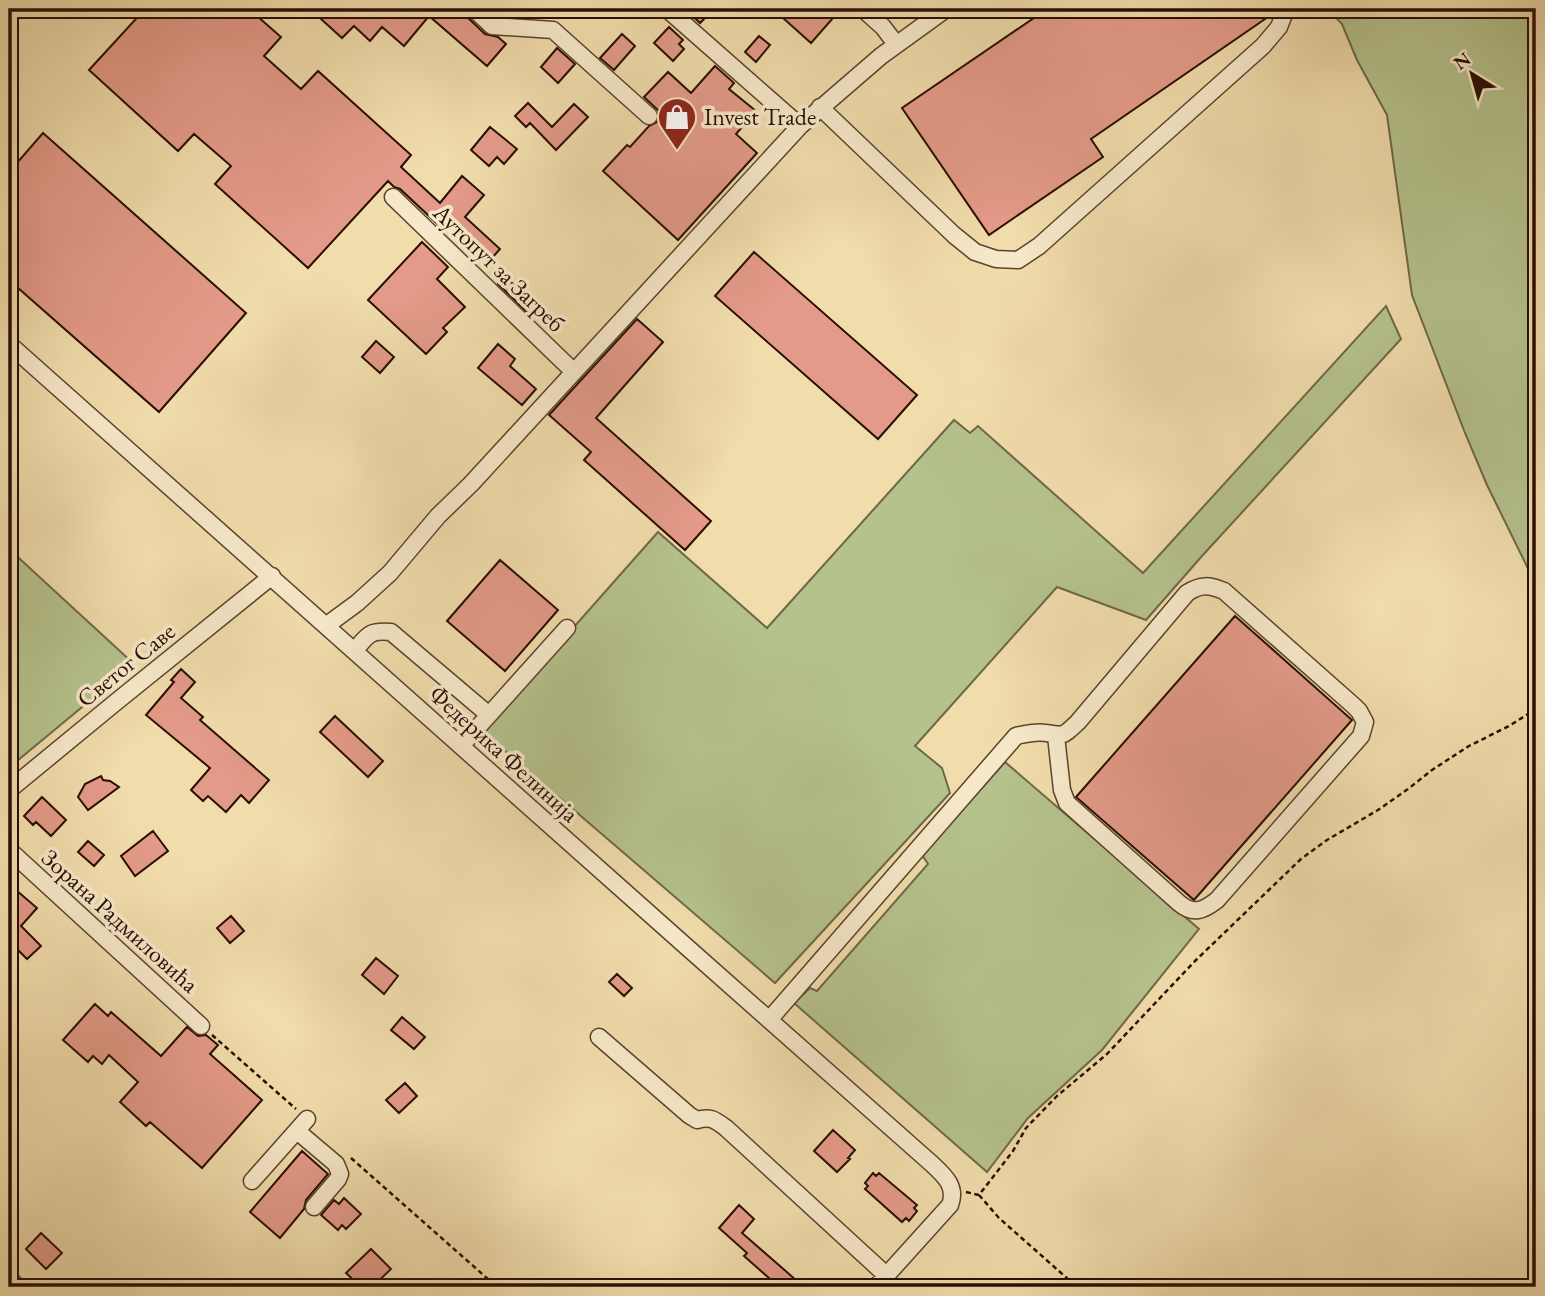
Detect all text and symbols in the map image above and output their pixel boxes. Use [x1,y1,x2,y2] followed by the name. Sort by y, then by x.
[1436,38,1506,108] north arrow
[1448,46,1476,75] text: N
[656,96,698,151] shop icon: Invest Trade
[704,101,816,132] place label: Invest Trade
[426,196,572,338] street label: Аутопут за Загреб
[70,616,181,714] street label: Светог Саве
[423,678,586,829] street label: Федерика Фелинија
[35,842,206,1000] street label: Зорана Радмиловића

